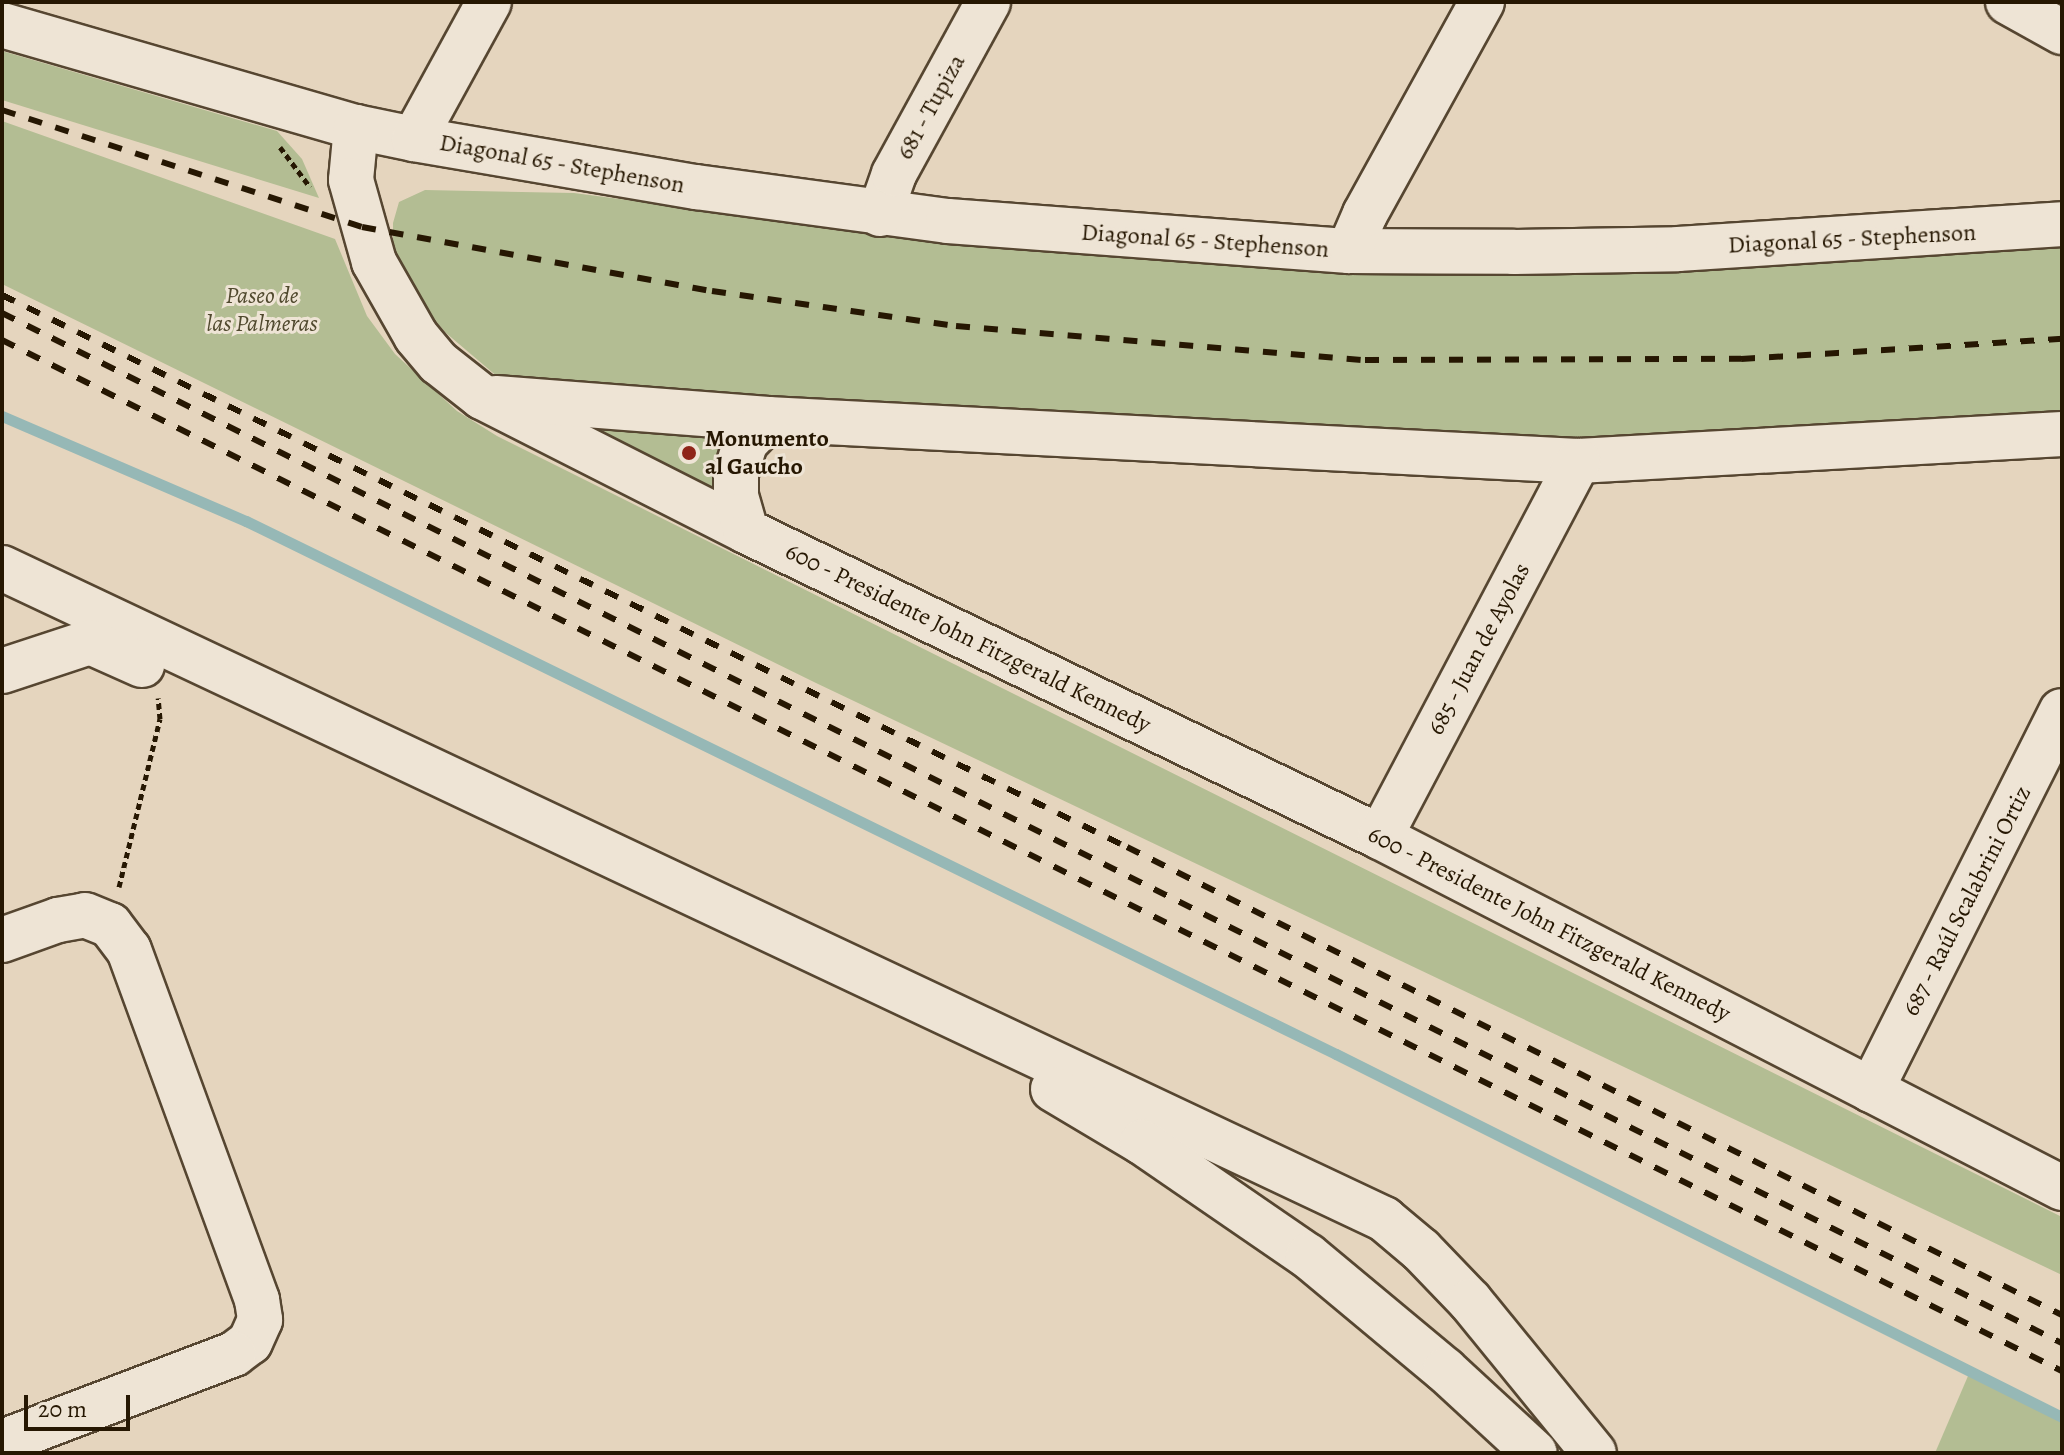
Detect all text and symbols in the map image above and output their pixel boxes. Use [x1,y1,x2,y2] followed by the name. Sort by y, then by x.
[890,49,972,165] street label: 681 - Tupiza
[437,128,687,200] street label: Diagonal 65 - Stephenson
[1080,218,1330,264] street label: Diagonal 65 - Stephenson
[1727,218,1977,260] street label: Diagonal 65 - Stephenson
[206,282,318,338] park label: Paseo de las Palmeras
[705,425,829,481] place label: Monumento al Gaucho
[680,444,698,462] marker: Monumento al Gaucho
[780,537,1156,739] street label: 600 - Presidente John Fitzgerald Kennedy
[1421,558,1537,740] street label: 685 - Juan de Ayolas
[1896,781,2038,1021] street label: 687 - Raúl Scalabrini Ortiz
[1363,819,1735,1029] street label: 600 - Presidente John Fitzgerald Kennedy
[28,1379,134,1429] scale bar
[38,1393,87,1425] text: 20 m

